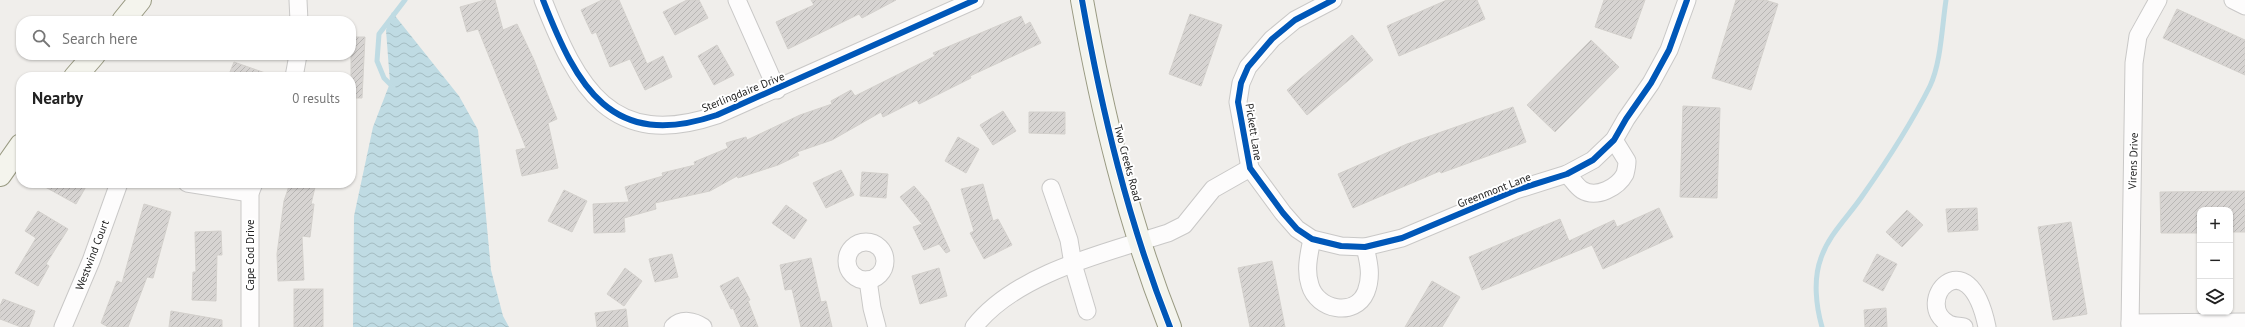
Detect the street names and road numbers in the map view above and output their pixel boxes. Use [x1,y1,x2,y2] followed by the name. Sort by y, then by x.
[700,69,787,115] street label: Sterlingdaire Drive
[1243,102,1265,162] street label: Pickett Lane
[1111,123,1145,203] street label: Two Creeks Road
[2125,132,2141,191] street label: Virens Drive
[1455,169,1533,210] street label: Greenmont Lane
[72,218,112,292] street label: Westwind Court
[243,219,257,291] street label: Cape Cod Drive

